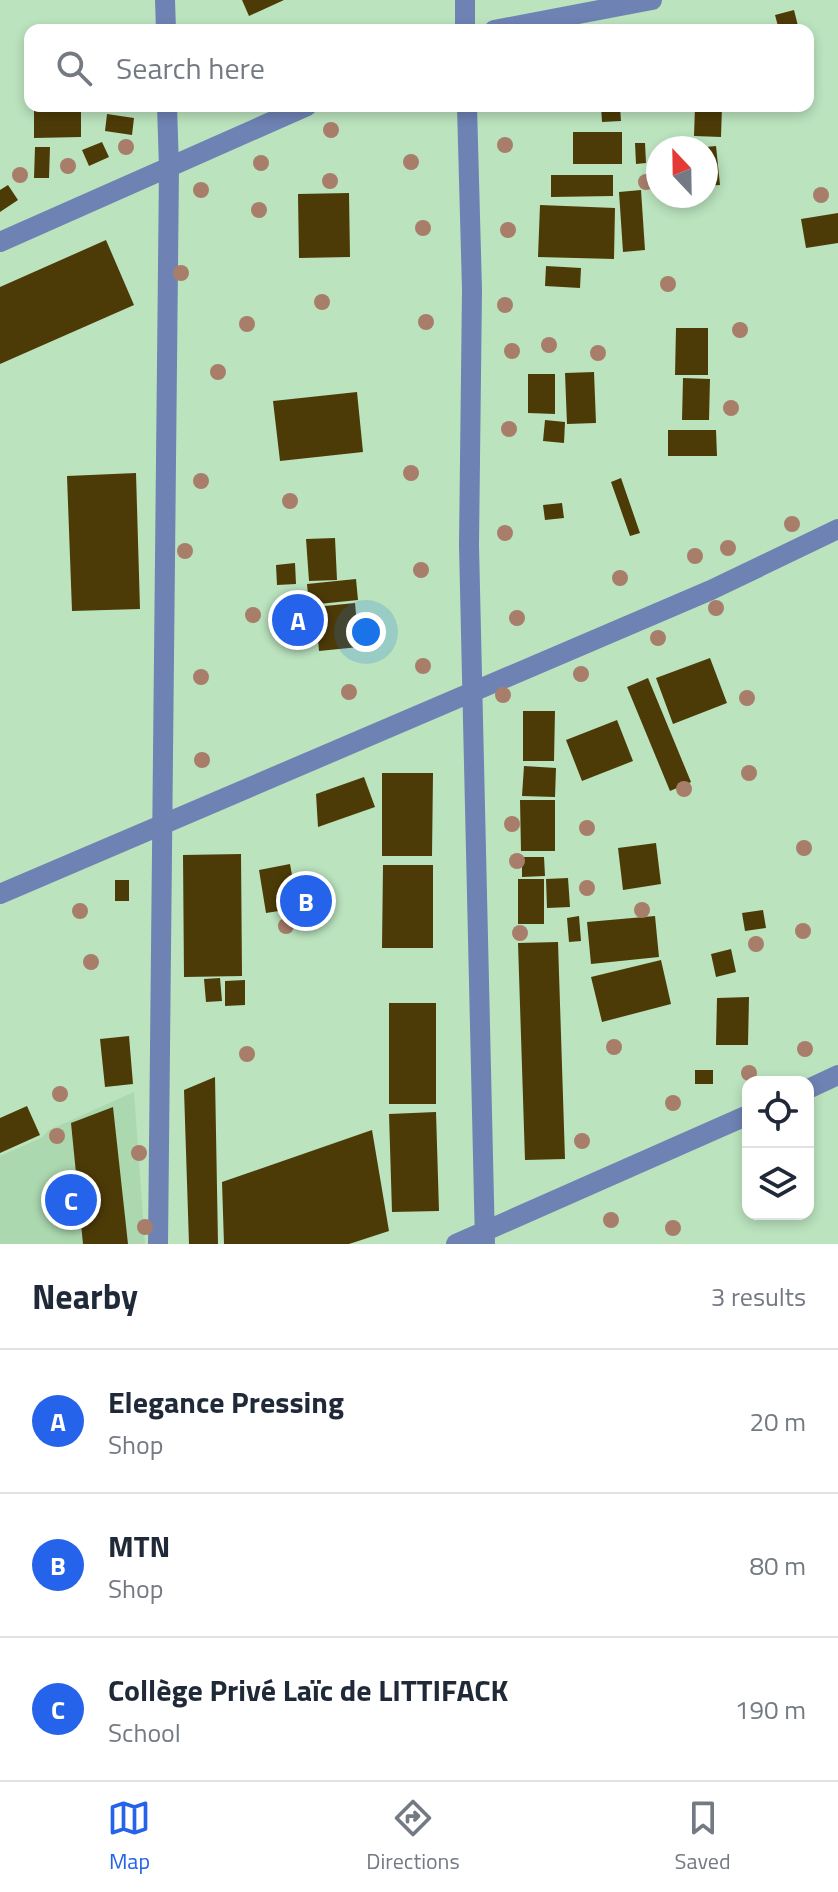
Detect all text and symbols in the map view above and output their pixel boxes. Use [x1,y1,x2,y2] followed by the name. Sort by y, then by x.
[24,24,814,112] search box
[116,45,265,91] text: Search here
[52,46,96,90] icon: search
[646,136,718,208] north arrow
[272,590,324,650] pin: A
[346,612,386,652] your location
[280,871,332,931] pin: B
[742,1076,814,1220] map controls
[742,1076,814,1148] button: locate
[742,1148,814,1220] button: layers
[45,1170,97,1230] pin: C
[32,1270,138,1322] text: Nearby
[711,1277,806,1316] text: 3 results
[108,1379,344,1425] text: Elegance Pressing
[50,1402,66,1441] text: A
[749,1402,806,1441] text: 20 m
[108,1425,163,1464] text: Shop
[108,1523,170,1569] text: MTN
[50,1546,66,1585] text: B
[749,1546,806,1585] text: 80 m
[108,1569,163,1608] text: Shop
[108,1667,508,1713] text: Collège Privé Laïc de LITTIFACK
[51,1690,65,1729] text: C
[735,1690,806,1729] text: 190 m
[108,1713,181,1752] text: School
[107,1796,151,1878] tab: Map
[366,1796,460,1878] tab: Directions
[675,1796,731,1878] tab: Saved

